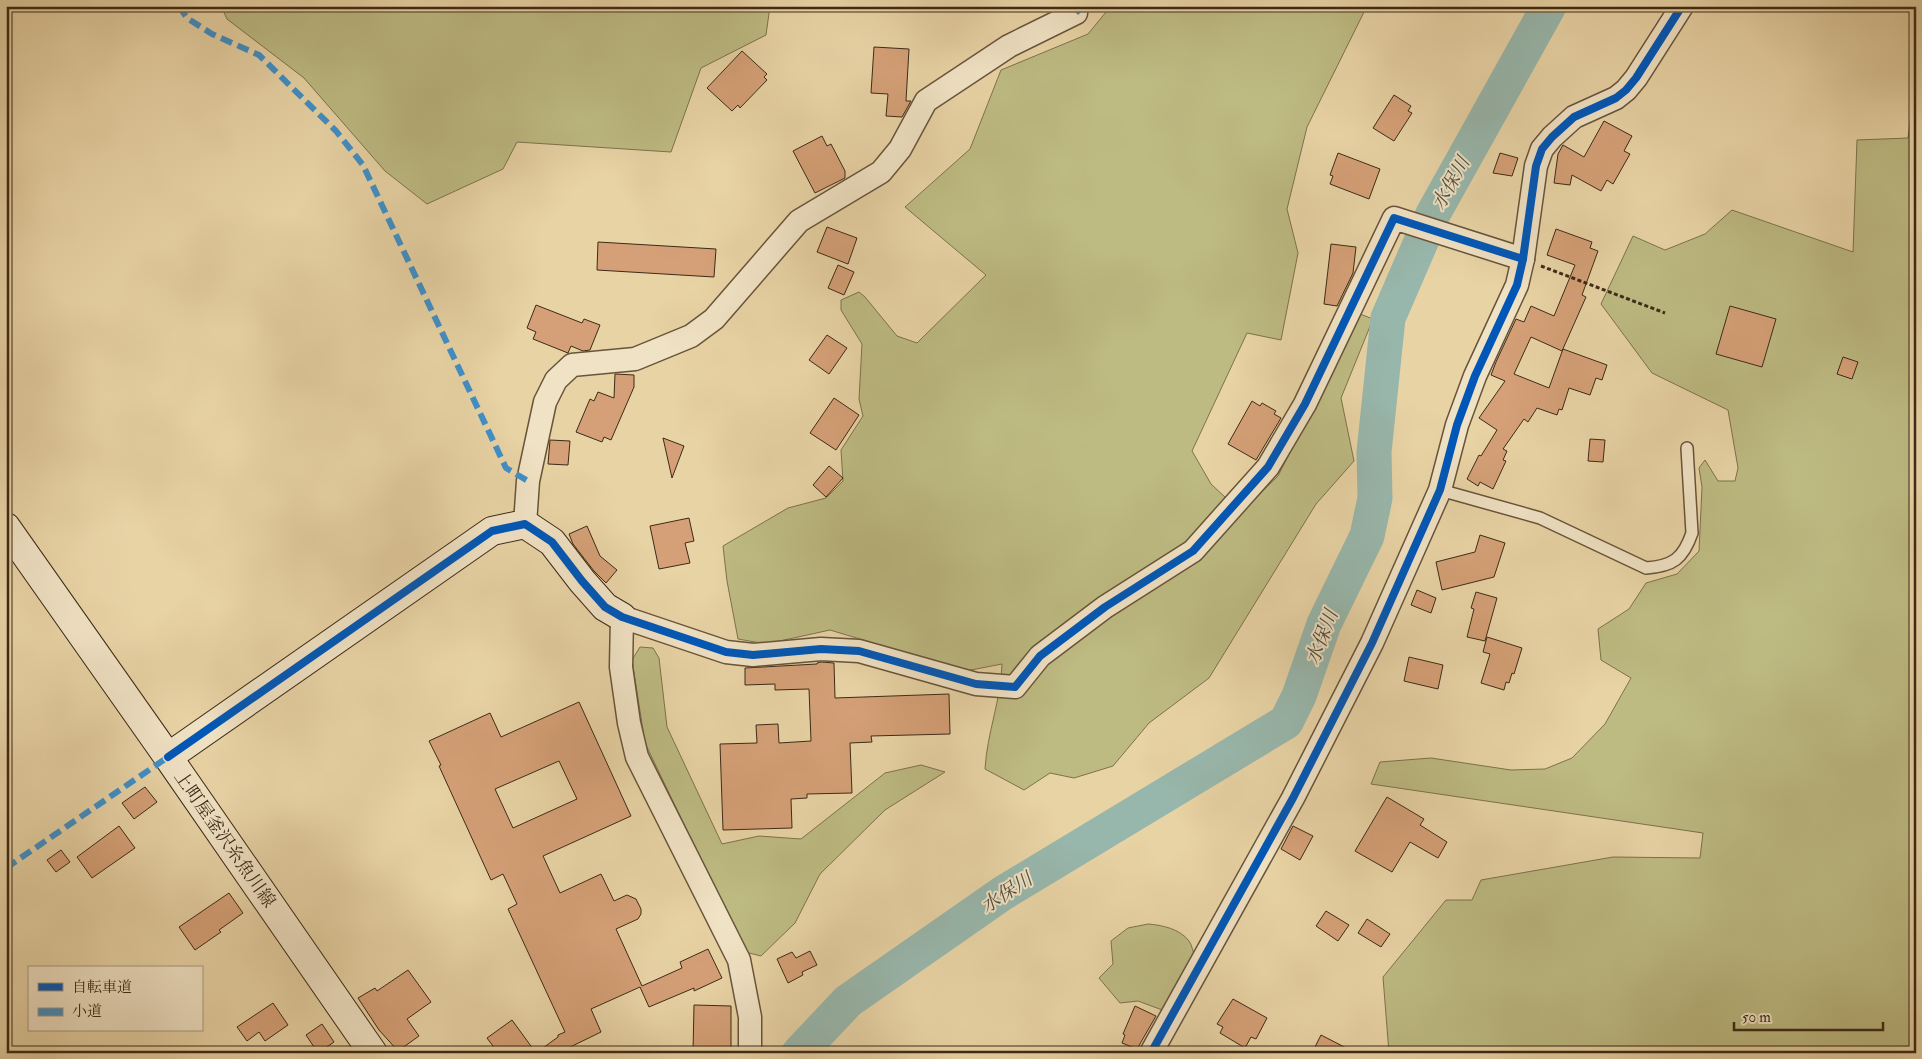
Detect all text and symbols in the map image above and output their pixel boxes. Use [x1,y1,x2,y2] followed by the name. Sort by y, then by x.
[1427,151,1476,214] water label: 水保川
[1301,605,1344,668] water label: 水保川
[169,766,280,912] street label: 上町屋釜沢糸魚川線
[976,866,1039,918] water label: 水保川
[28,966,202,1032] legend
[72,978,132,997] text: 自転車道
[1734,999,1883,1031] scale bar
[72,1002,102,1021] text: 小道
[1742,1008,1771,1027] text: 50 m

